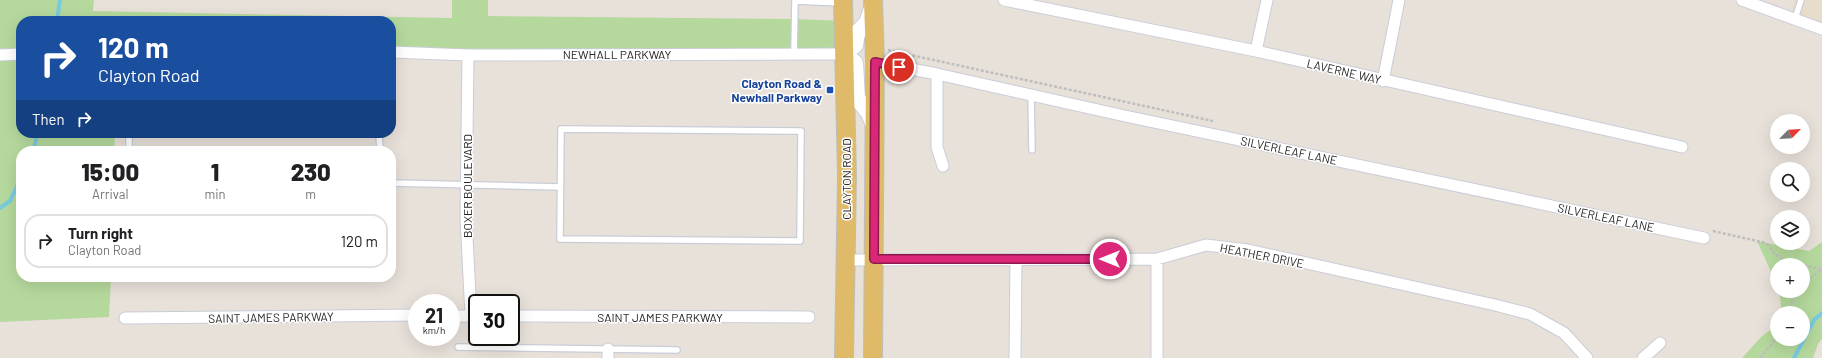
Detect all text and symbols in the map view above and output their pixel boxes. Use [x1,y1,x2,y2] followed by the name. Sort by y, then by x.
[98,30,169,64] text: 120 m
[32,32,84,84] icon: right
[563,47,671,61] street label: NEWHALL PARKWAY
[882,50,916,84] pin
[888,56,910,78] icon: arrive
[1306,56,1383,86] street label: LAVERNE WAY
[98,64,200,86] text: Clayton Road
[732,76,822,104] place label: Clayton Road & Newhall Parkway
[825,85,835,95] marker: Clayton Road & Newhall Parkway
[73,108,95,130] icon: right
[32,110,65,128] text: Then
[1770,114,1810,154] north arrow
[1770,114,1810,346] map controls
[1239,133,1339,167] street label: SILVERLEAF LANE
[460,134,474,238] street label: BOXER BOULEVARD
[839,138,853,220] street label: CLAYTON ROAD
[81,157,139,186] text: 15:00
[211,157,219,186] text: 1
[291,157,331,186] text: 230
[1770,162,1810,202] button: search
[92,186,128,202] text: Arrival
[204,186,226,202] text: min
[305,186,316,202] text: m
[1556,200,1656,234] street label: SILVERLEAF LANE
[1770,210,1810,250] button: layers
[68,224,133,242] text: Turn right
[34,230,56,252] icon: right
[341,232,378,250] text: 120 m
[1089,238,1131,280] position arrow
[1219,240,1305,270] street label: HEATHER DRIVE
[68,242,141,258] text: Clayton Road
[1770,258,1810,298] button: +
[468,294,520,346] speed limit sign: 30
[425,303,443,327] text: 21
[1770,306,1810,346] button: −
[208,309,334,325] street label: SAINT JAMES PARKWAY
[597,310,723,324] street label: SAINT JAMES PARKWAY
[423,324,445,336] text: km/h

